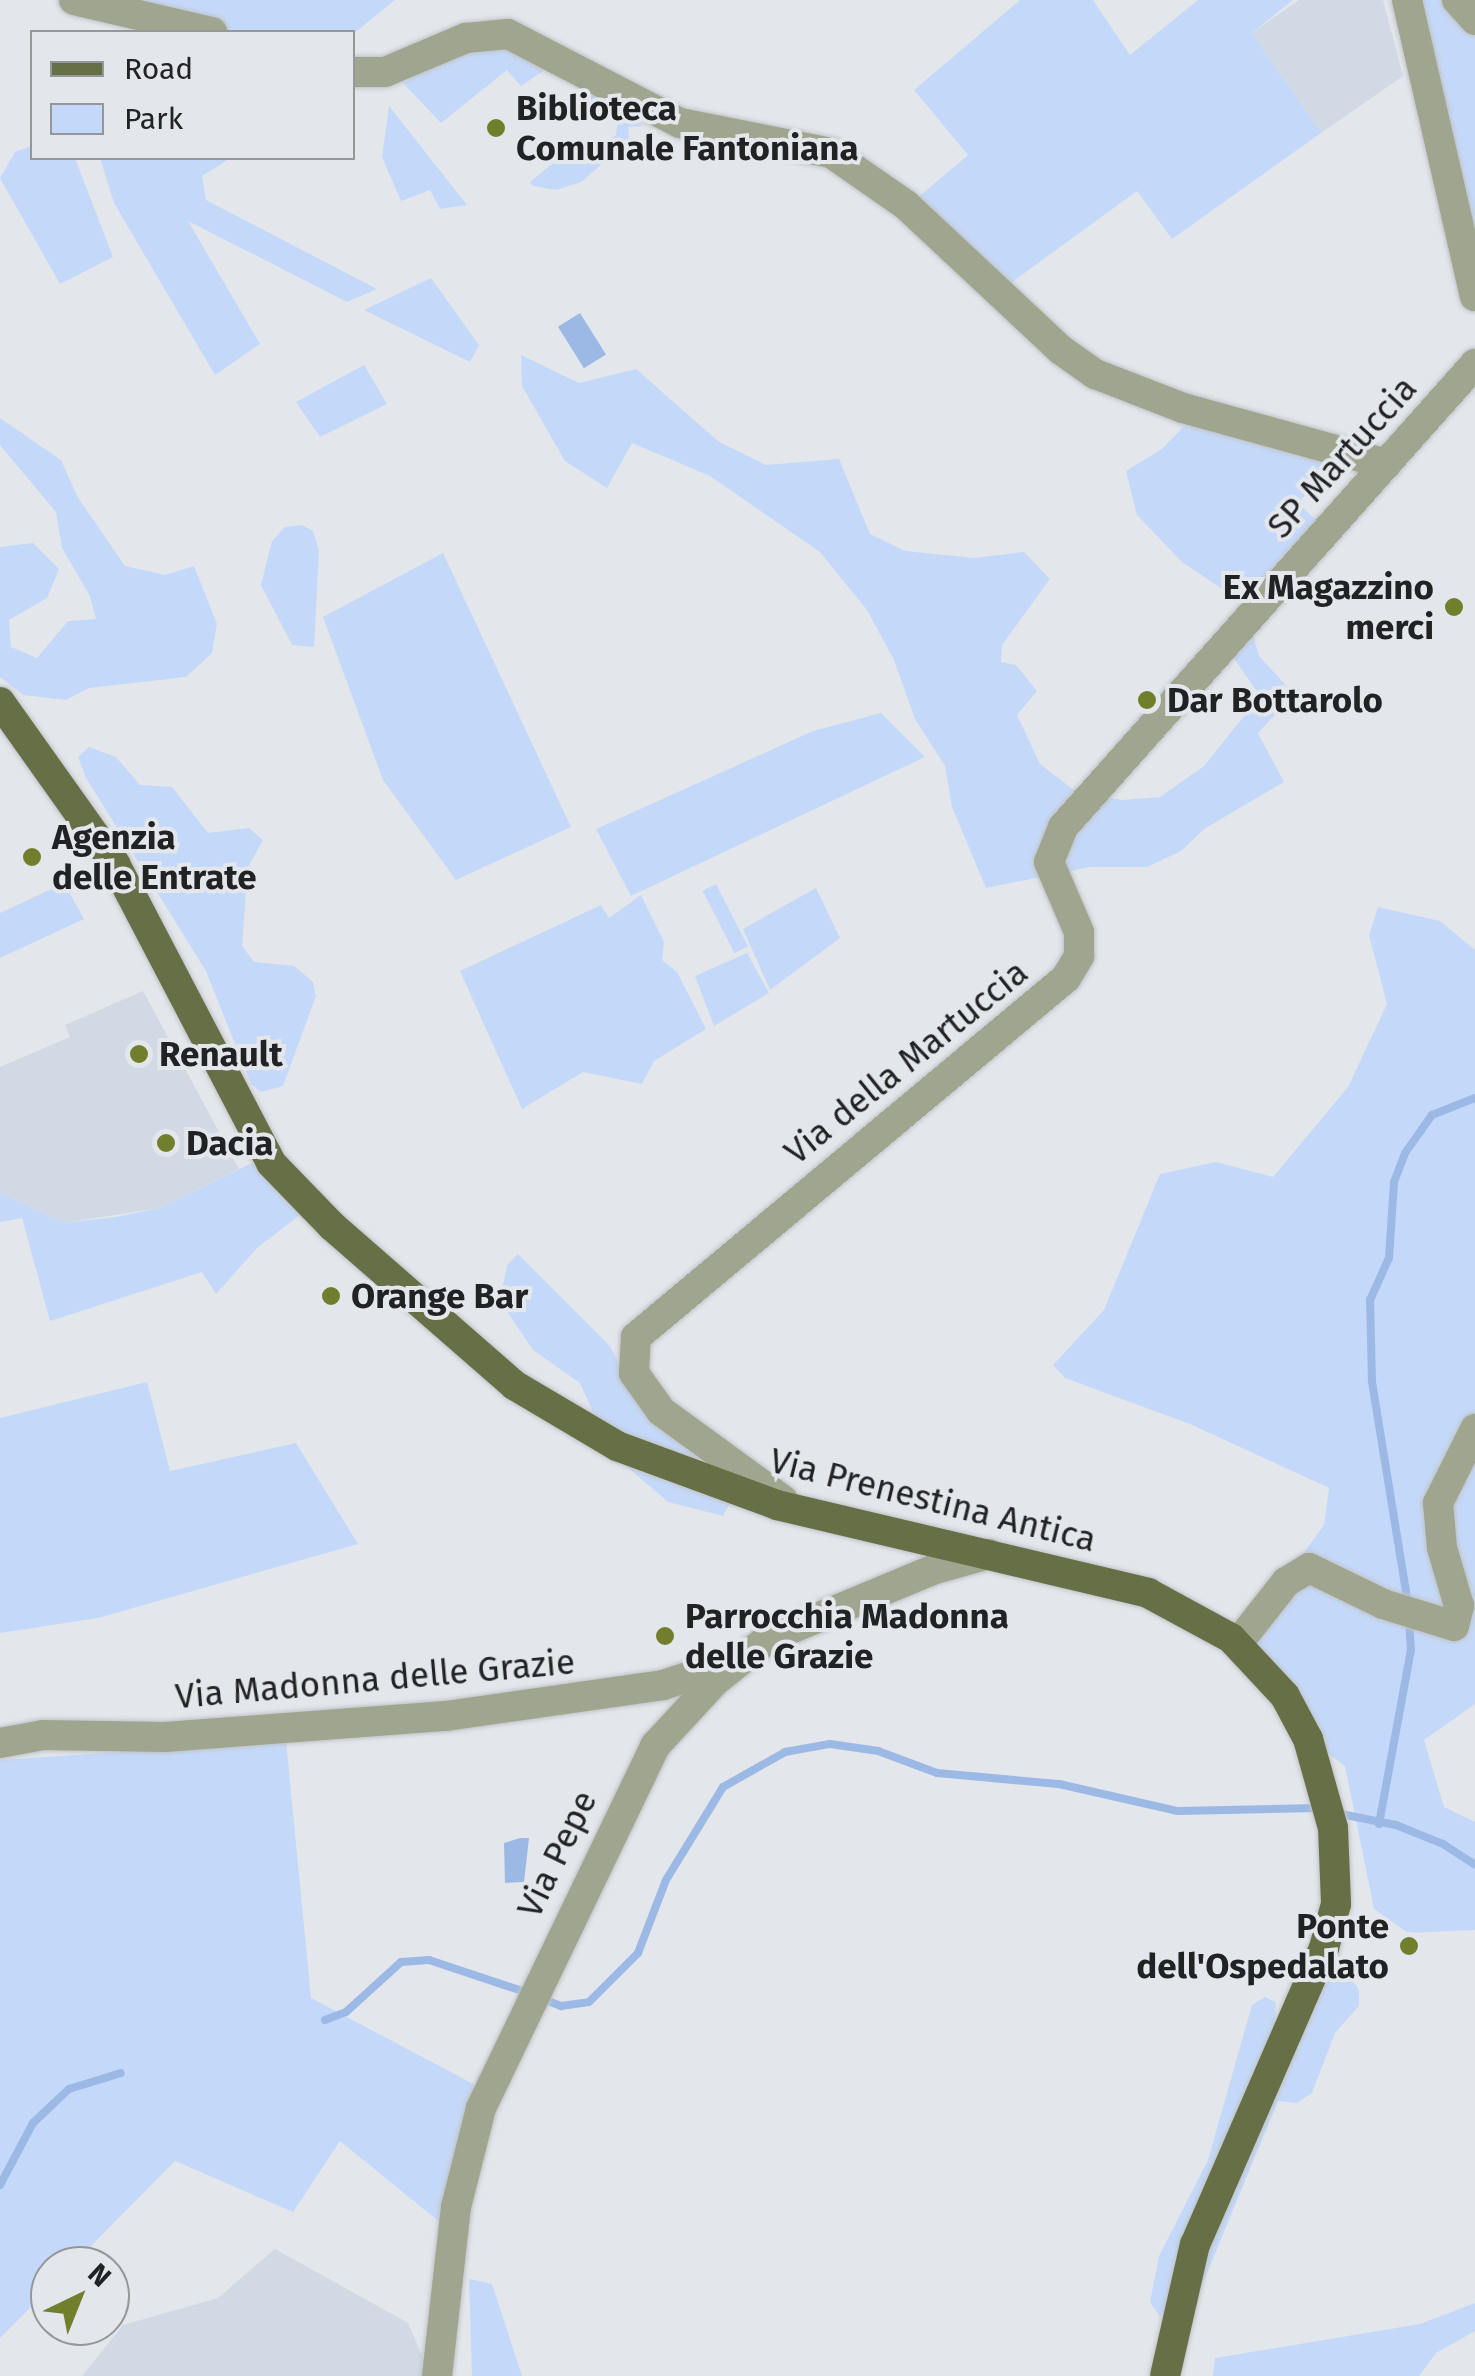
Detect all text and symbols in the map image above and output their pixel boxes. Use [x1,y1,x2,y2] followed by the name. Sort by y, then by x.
[30,30,355,160] legend
[124,51,193,87] text: Road
[516,87,859,169] place label: Biblioteca Comunale Fantoniana
[124,101,183,137] text: Park
[485,117,507,139] marker: Biblioteca Comunale Fantoniana
[1258,367,1426,547] street label: SP Martuccia
[1223,566,1434,648] place label: Ex Magazzino merci
[1443,596,1465,618] marker: Ex Magazzino merci
[1167,679,1383,721] place label: Dar Bottarolo
[1136,689,1158,711] marker: Dar Bottarolo
[52,816,257,898] place label: Agenzia delle Entrate
[21,846,43,868] marker: Agenzia delle Entrate
[776,951,1036,1173] street label: Via della Martuccia
[159,1033,283,1075] place label: Renault
[128,1043,150,1065] marker: Renault
[186,1122,273,1164] place label: Dacia
[155,1132,177,1154] marker: Dacia
[351,1275,528,1317] place label: Orange Bar
[320,1285,342,1307] marker: Orange Bar
[766,1439,1100,1561] street label: Via Prenestina Antica
[685,1595,1009,1677] place label: Parrocchia Madonna delle Grazie
[654,1625,676,1647] marker: Parrocchia Madonna delle Grazie
[173,1641,577,1717] street label: Via Madonna delle Grazie
[508,1784,606,1924] street label: Via Pepe
[1136,1905,1389,1987] place label: Ponte dell'Ospedalato
[1398,1935,1420,1957] marker: Ponte dell'Ospedalato
[30,2246,130,2346] north arrow
[81,2257,117,2294] text: N

